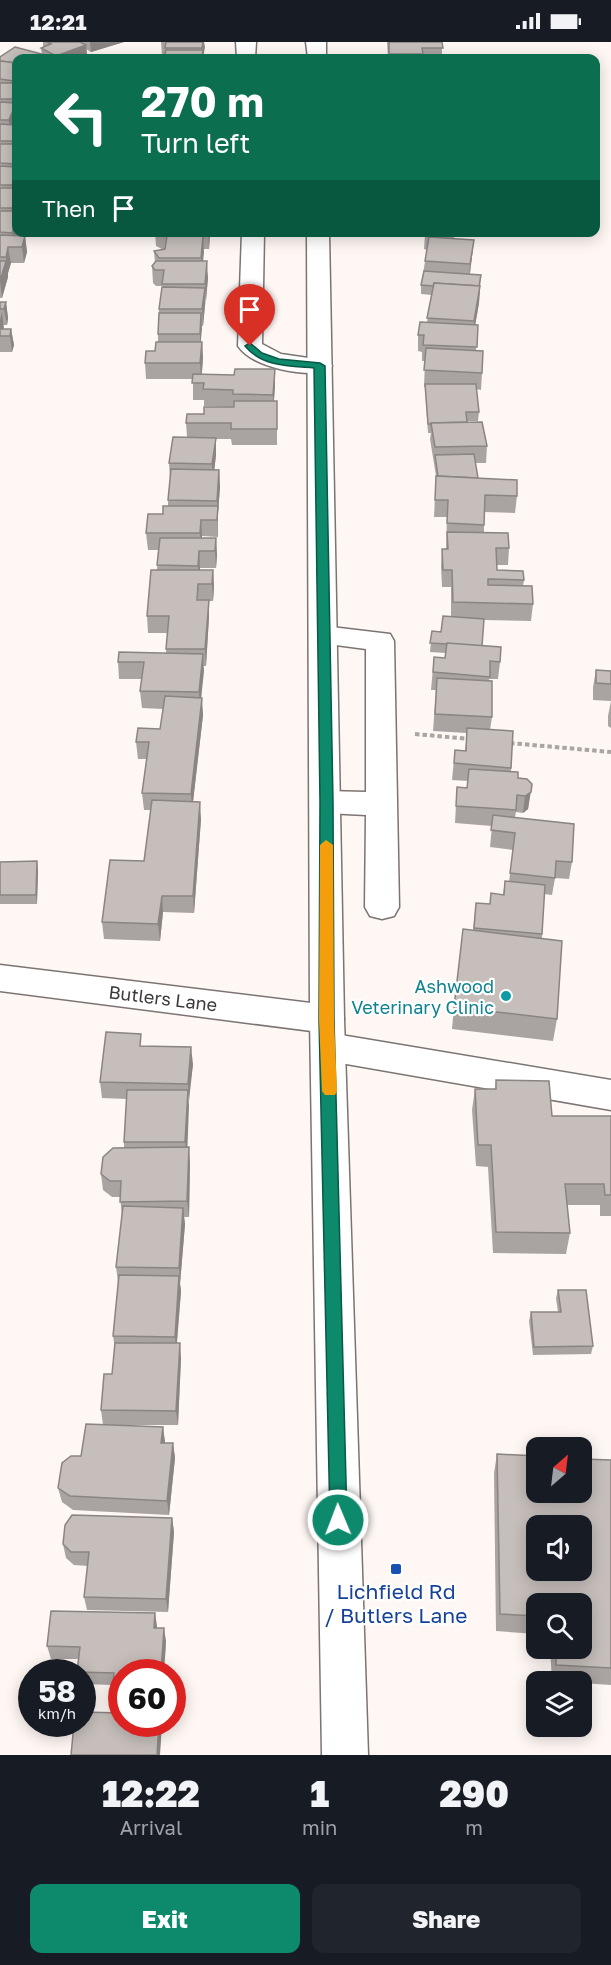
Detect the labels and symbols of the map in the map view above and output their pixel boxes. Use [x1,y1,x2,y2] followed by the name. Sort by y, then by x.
[224,284,275,346] pin
[351,975,494,1018] place label: Ashwood Veterinary Clinic
[107,980,219,1016] street label: Butlers Lane
[499,989,513,1003] marker: Ashwood Veterinary Clinic
[526,1437,592,1503] north arrow
[306,1488,370,1552] position arrow
[389,1562,403,1576] marker: Lichfield Rd / Butlers Lane
[325,1578,467,1628] place label: Lichfield Rd / Butlers Lane
[108,1659,186,1737] speed limit sign: 60

